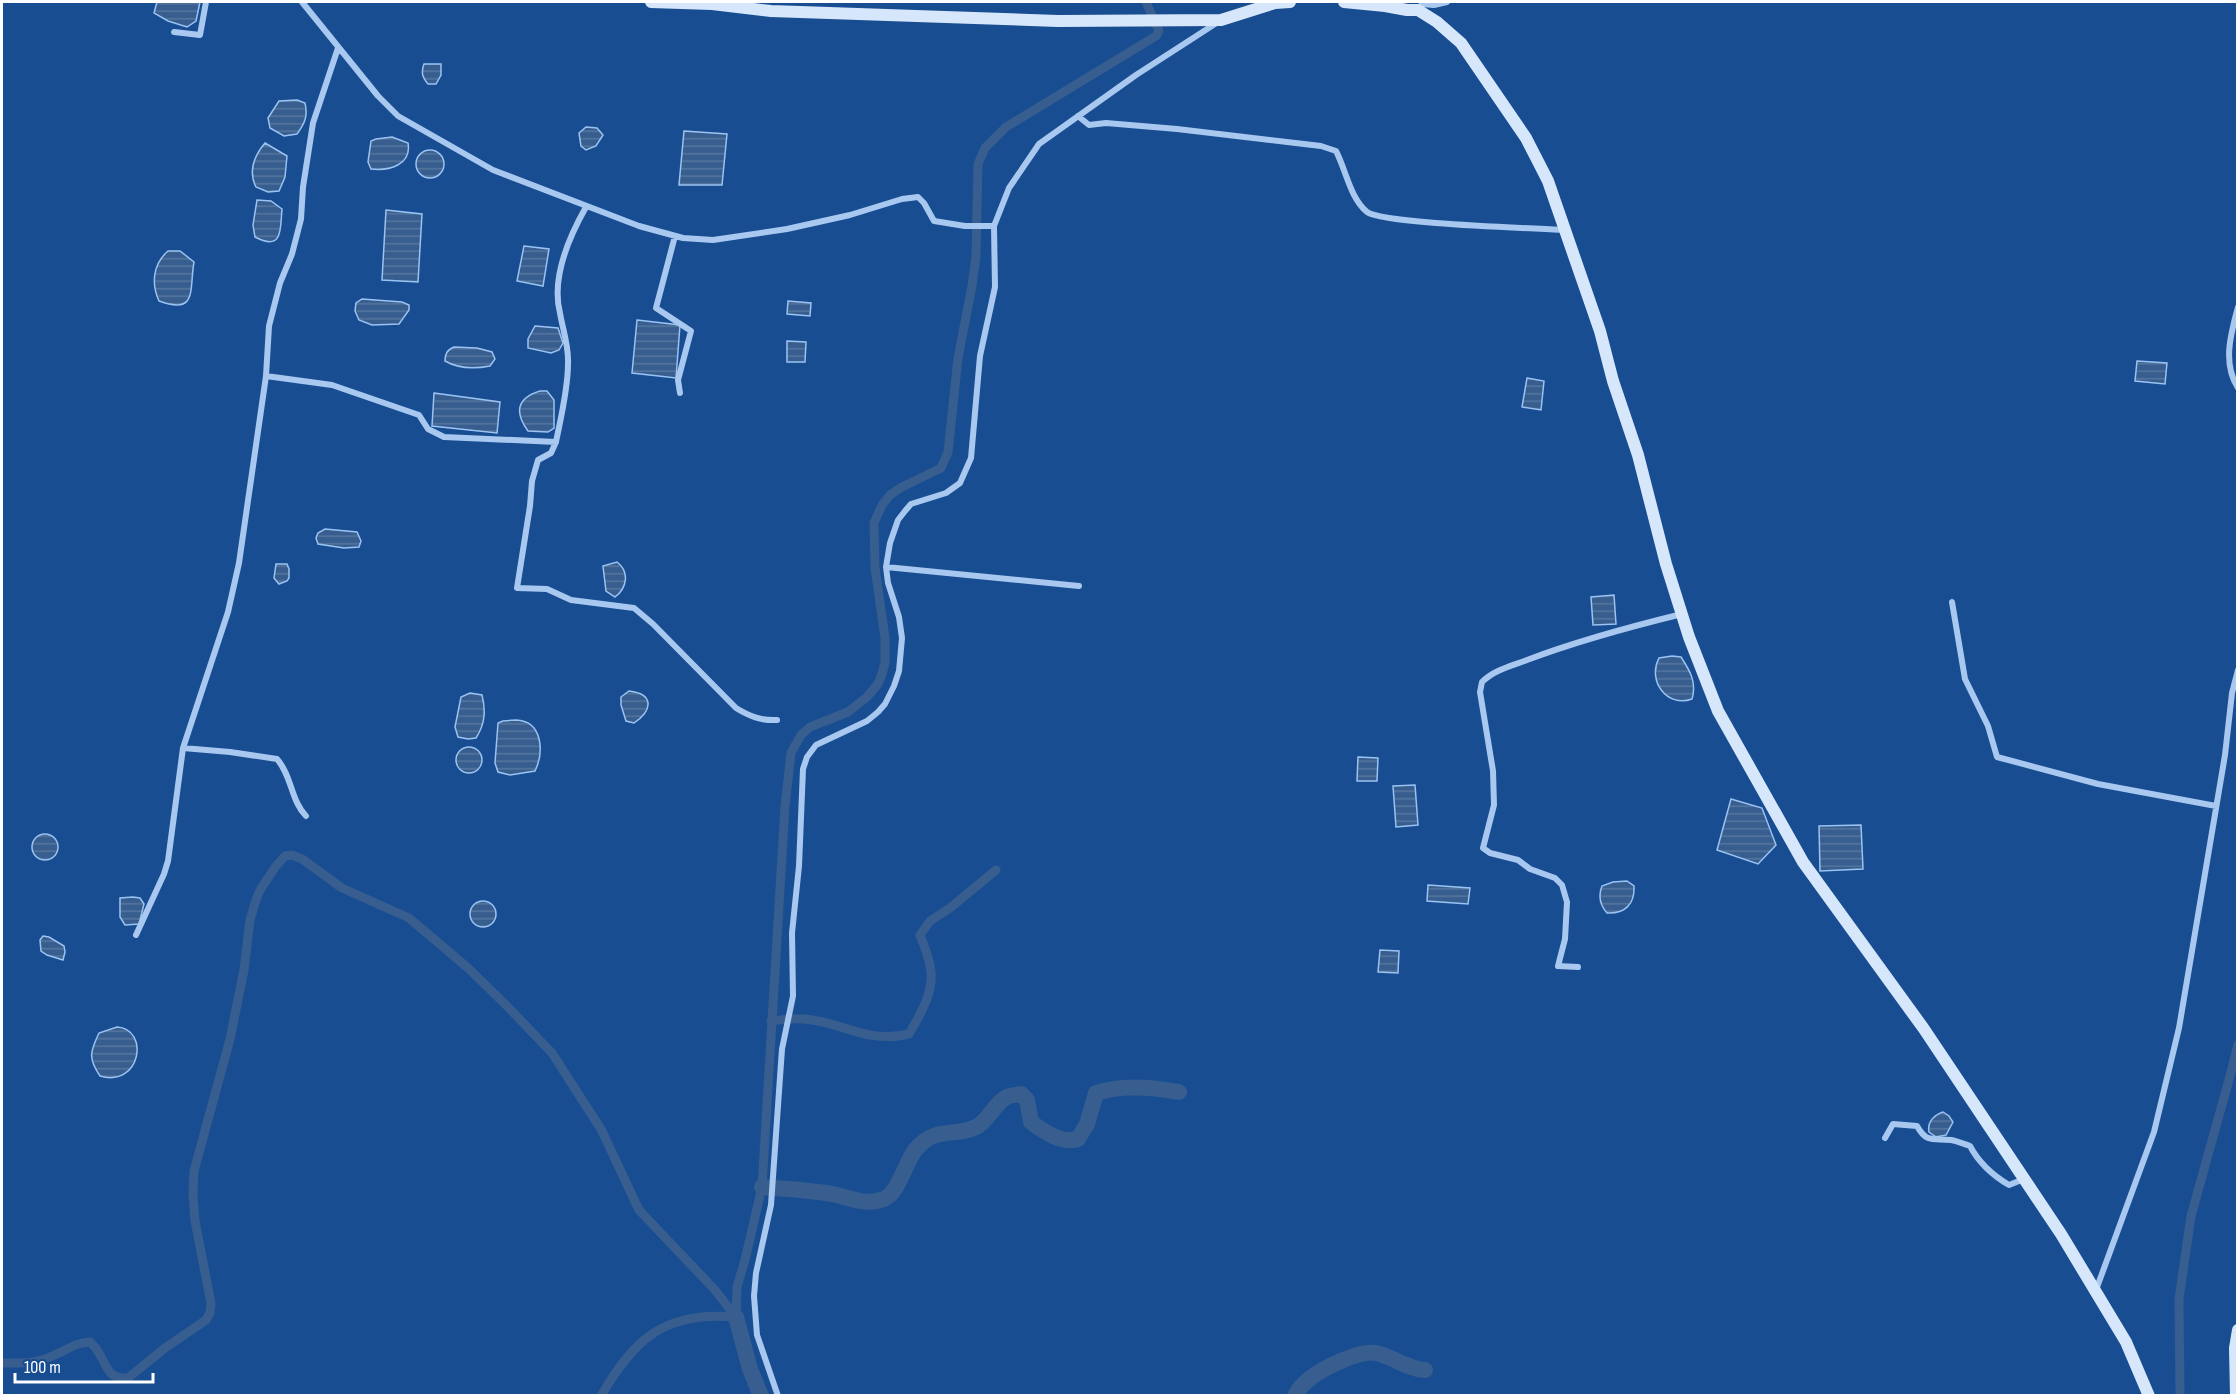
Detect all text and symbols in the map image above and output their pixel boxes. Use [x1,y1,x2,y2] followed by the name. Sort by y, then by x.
[15,1346,153,1384] scale bar
[24,1357,61,1378] text: 100 m

